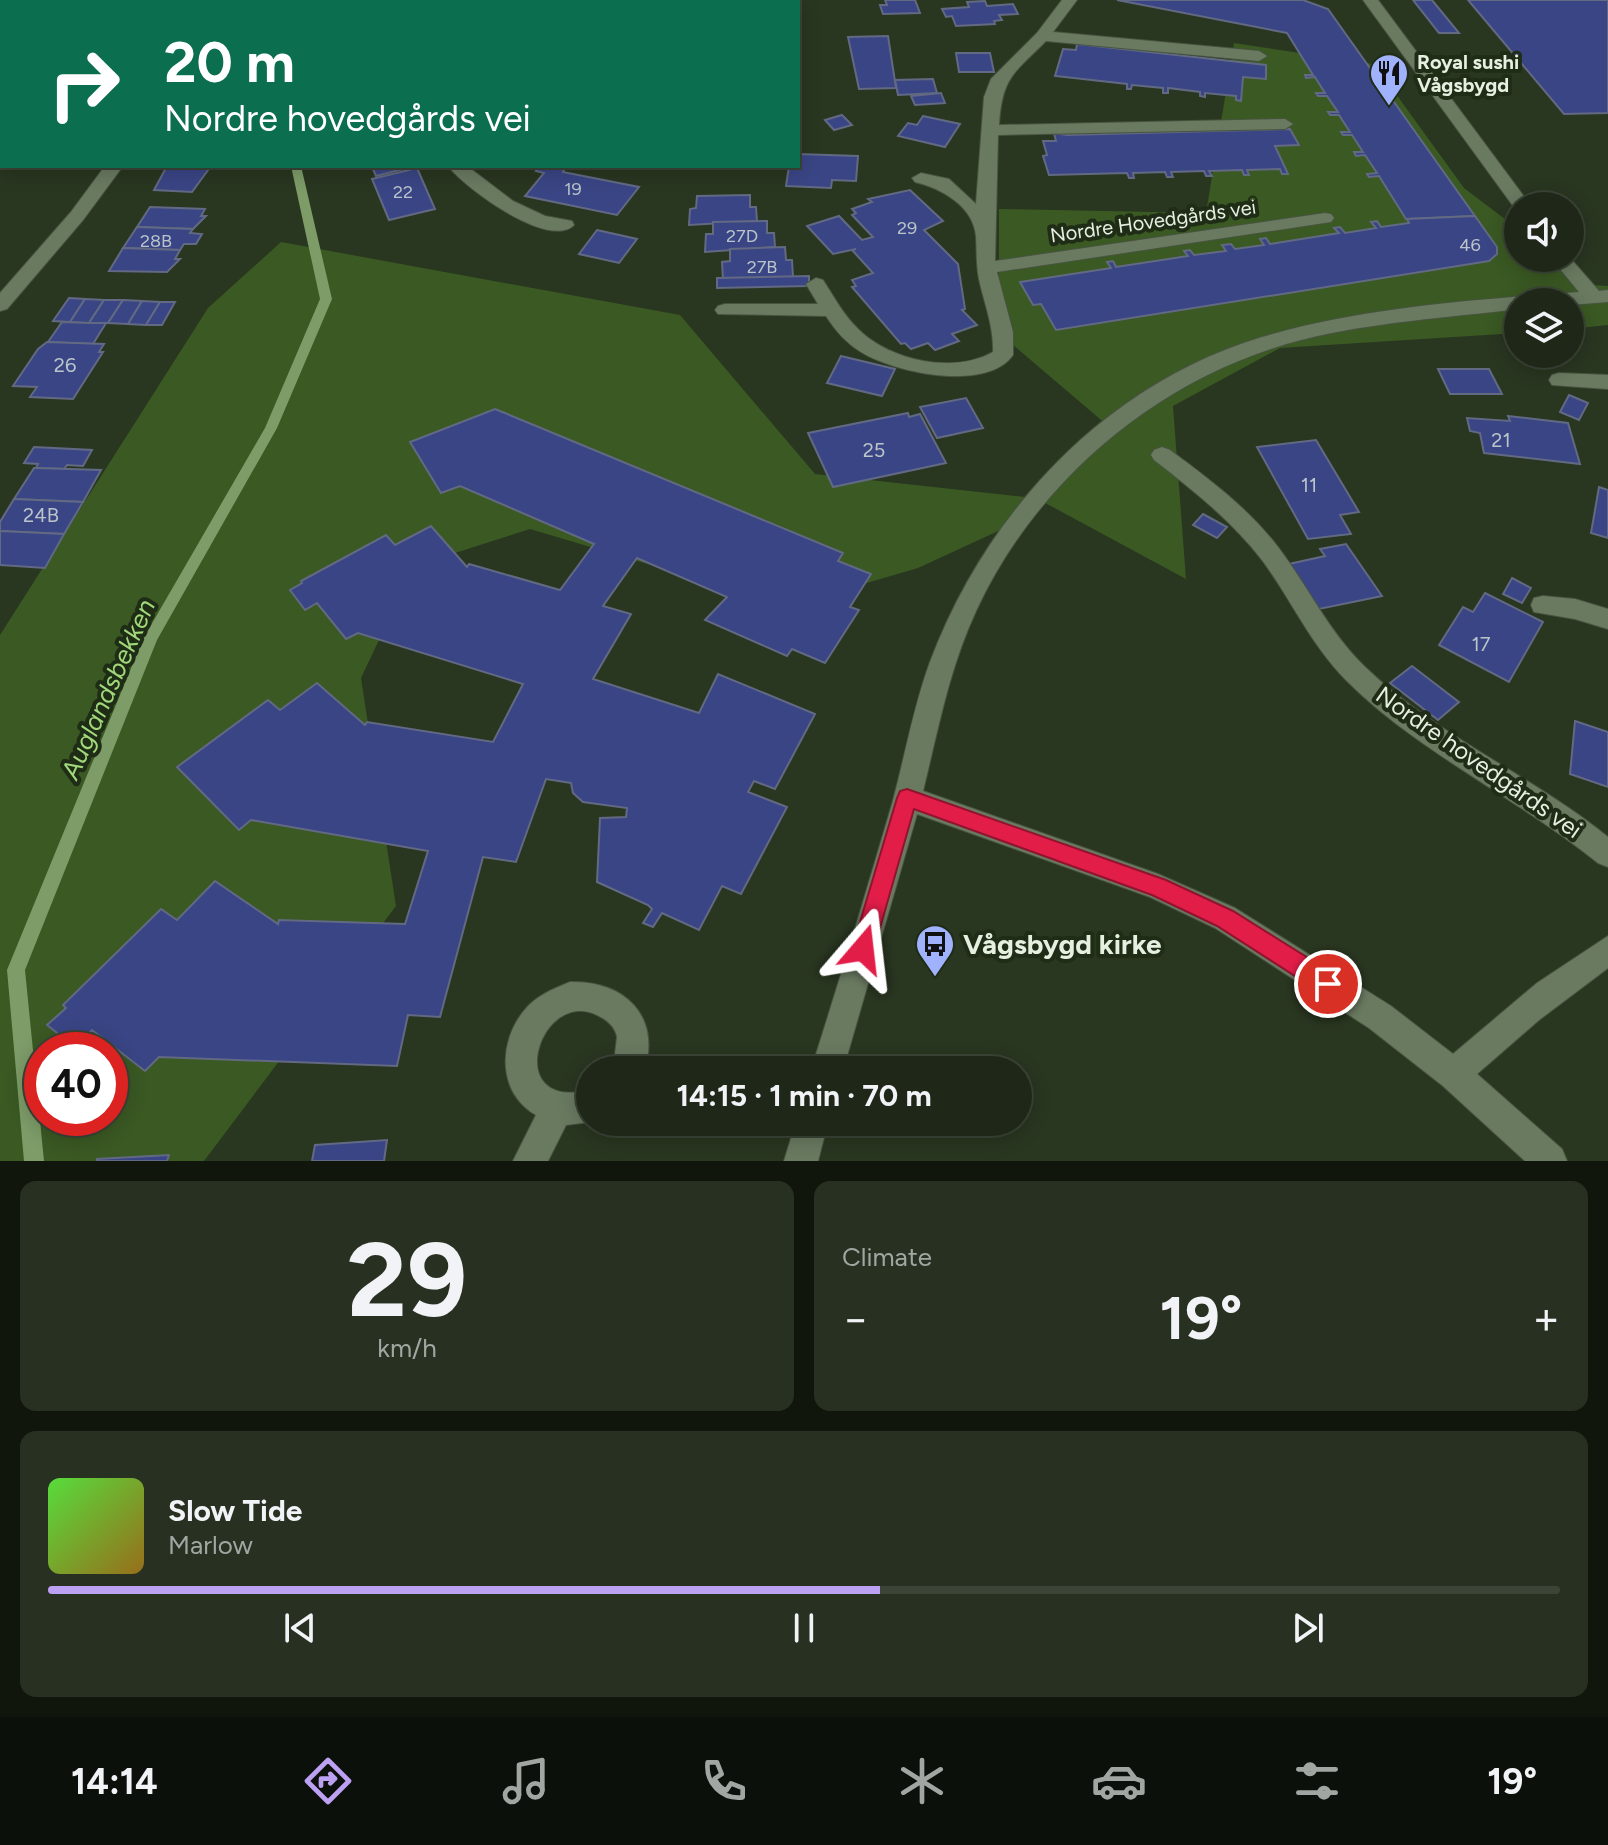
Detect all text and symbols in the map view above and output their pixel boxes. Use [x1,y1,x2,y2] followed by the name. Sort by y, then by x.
[164,29,295,96] text: 20 m
[32,32,136,136] icon: right
[1417,50,1519,97] place label: Royal sushi Vågsbygd
[1368,52,1410,107] restaurant icon: Royal sushi Vågsbygd
[164,97,531,140] text: Nordre hovedgårds vei
[564,178,582,200] house number: 19
[393,181,413,203] house number: 22
[1504,192,1584,368] map controls
[1504,192,1584,272] button: sound
[1048,195,1258,247] street label: Nordre Hovedgårds vei
[897,217,917,239] house number: 29
[726,225,758,247] house number: 27D
[140,230,172,252] house number: 28B
[1459,234,1481,256] house number: 46
[747,256,777,278] house number: 27B
[1504,288,1584,368] button: layers
[54,353,76,377] house number: 26
[1491,428,1511,452] house number: 21
[863,438,885,462] house number: 25
[1301,473,1317,497] house number: 11
[23,503,59,527] house number: 24B
[54,594,162,785] water label: Auglandsbekken
[1472,632,1491,656] house number: 17
[1370,680,1588,844] street label: Nordre hovedgårds vei
[821,907,905,991] position arrow
[914,923,956,978] bus stop icon: Vågsbygd kirke
[963,927,1162,961] place label: Vågsbygd kirke
[1294,950,1362,1018] pin
[1306,962,1350,1006] icon: arrive
[24,1032,128,1136] speed limit sign: 40
[676,1077,932,1114] text: 14:15 · 1 min · 70 m
[347,1217,467,1342] text: 29
[842,1241,932,1273] text: Climate
[1160,1282,1242,1354] text: 19°
[842,1292,869,1345] text: −
[1533,1292,1560,1345] text: +
[377,1332,437,1364] text: km/h
[168,1492,302,1529] text: Slow Tide
[168,1529,253,1561] text: Marlow
[278,1606,322,1650] icon: previous
[782,1606,826,1650] icon: pause
[1286,1606,1330,1650] icon: next
[300,1753,356,1809] icon: directions
[498,1753,554,1809] icon: music
[696,1753,752,1809] icon: phone
[894,1753,950,1809] icon: climate
[1091,1753,1147,1809] icon: car
[1289,1753,1345,1809] icon: filters
[71,1760,158,1803] text: 14:14
[1487,1760,1537,1803] text: 19°

